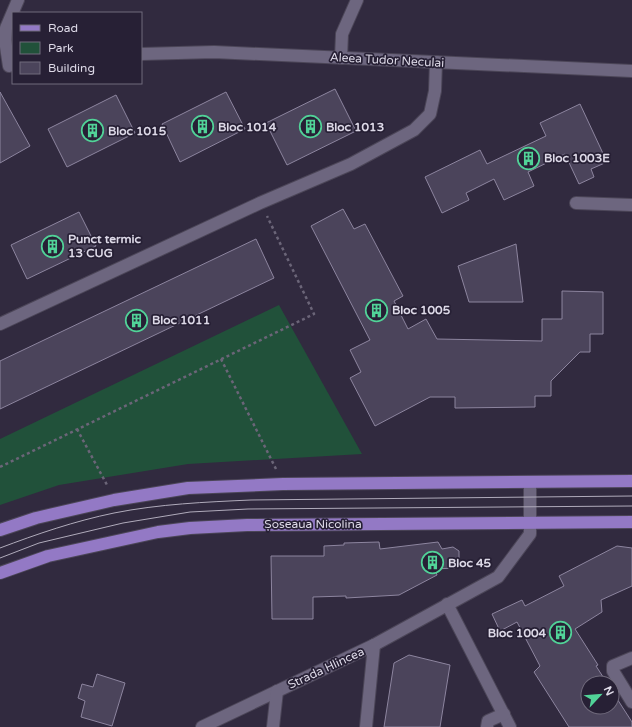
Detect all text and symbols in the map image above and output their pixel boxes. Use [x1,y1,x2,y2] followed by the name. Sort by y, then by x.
[12,12,142,84] legend
[48,21,78,35] text: Road
[48,41,74,55] text: Park
[329,50,445,70] street label: Aleea Tudor Neculai
[48,61,95,75] text: Building
[190,114,216,140] building icon: Bloc 1014
[298,114,324,140] building icon: Bloc 1013
[79,118,105,144] building icon: Bloc 1015
[218,120,277,134] place label: Bloc 1014
[326,120,384,134] place label: Bloc 1013
[108,124,167,138] place label: Bloc 1015
[515,145,541,171] building icon: Bloc 1003E
[544,151,610,165] place label: Bloc 1003E
[68,232,142,260] place label: Punct termic 13 CUG
[40,233,66,259] building icon: Punct termic 13 CUG
[364,297,390,323] building icon: Bloc 1005
[392,303,451,317] place label: Bloc 1005
[124,307,150,333] building icon: Bloc 1011
[152,313,210,327] place label: Bloc 1011
[264,517,362,531] street label: Șoseaua Nicolina
[419,550,445,576] building icon: Bloc 45
[448,556,492,570] place label: Bloc 45
[548,620,574,646] building icon: Bloc 1004
[488,626,546,640] place label: Bloc 1004
[286,644,366,692] street label: Strada Hlincea
[580,675,620,715] north arrow
[601,684,616,698] text: N

